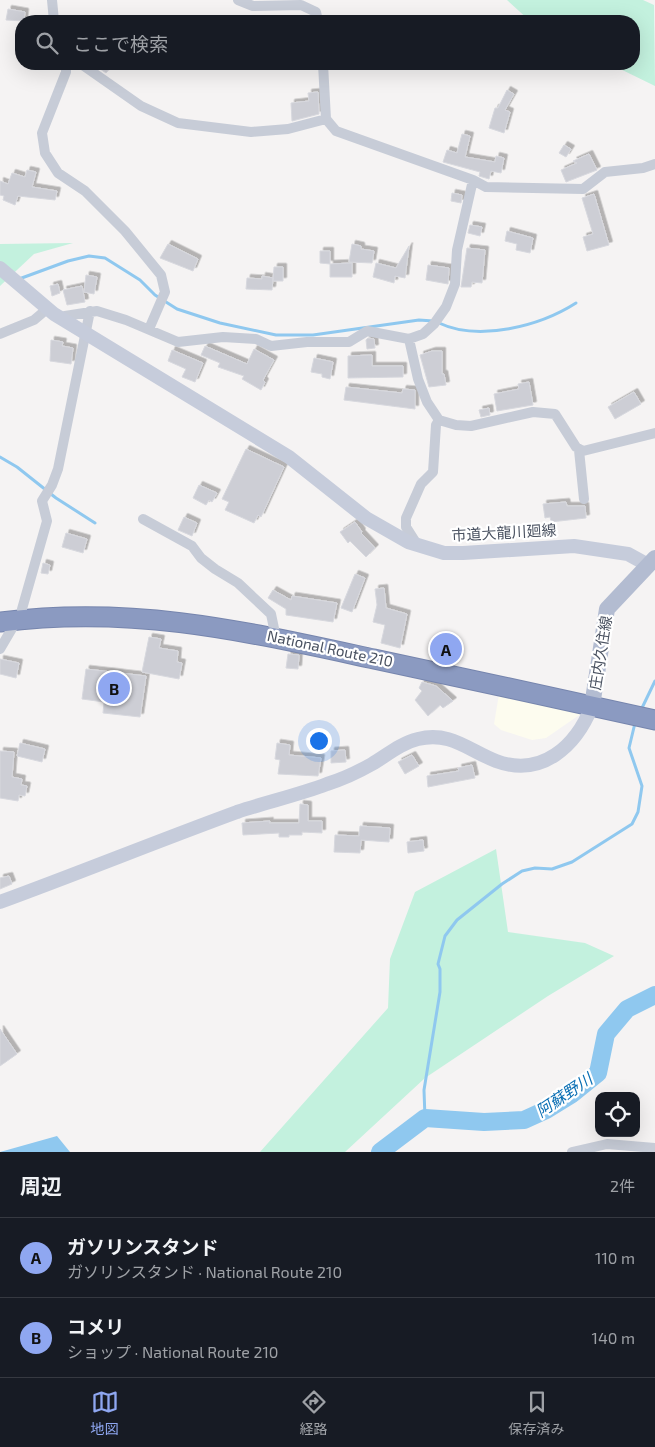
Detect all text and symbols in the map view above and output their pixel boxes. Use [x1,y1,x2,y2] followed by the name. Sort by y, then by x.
[15,15,640,70] search box
[33,29,61,57] icon: search
[73,32,168,55] text: ここで検索
[451,520,557,544] street label: 市道大龍川廻線
[585,614,615,691] street label: 庄内久住線
[266,626,395,670] street label: National Route 210
[430,630,462,668] pin: A
[98,669,130,707] pin: B
[306,728,332,754] your location
[532,1068,597,1120] water label: 阿蘇野川
[595,1092,640,1137] map controls
[595,1092,640,1137] button: locate
[20,1173,62,1198] text: 周辺
[610,1176,635,1195] text: 2件
[67,1235,219,1258] text: ガソリンスタンド
[31,1248,41,1267] text: A
[595,1248,635,1267] text: 110 m
[67,1262,342,1281] text: ガソリンスタンド · National Route 210
[67,1315,124,1338] text: コメリ
[31,1328,41,1347] text: B
[592,1328,635,1347] text: 140 m
[67,1342,278,1361] text: ショップ · National Route 210
[91,1388,119,1438] tab: 地図
[300,1388,328,1438] tab: 経路
[509,1388,565,1438] tab: 保存済み

